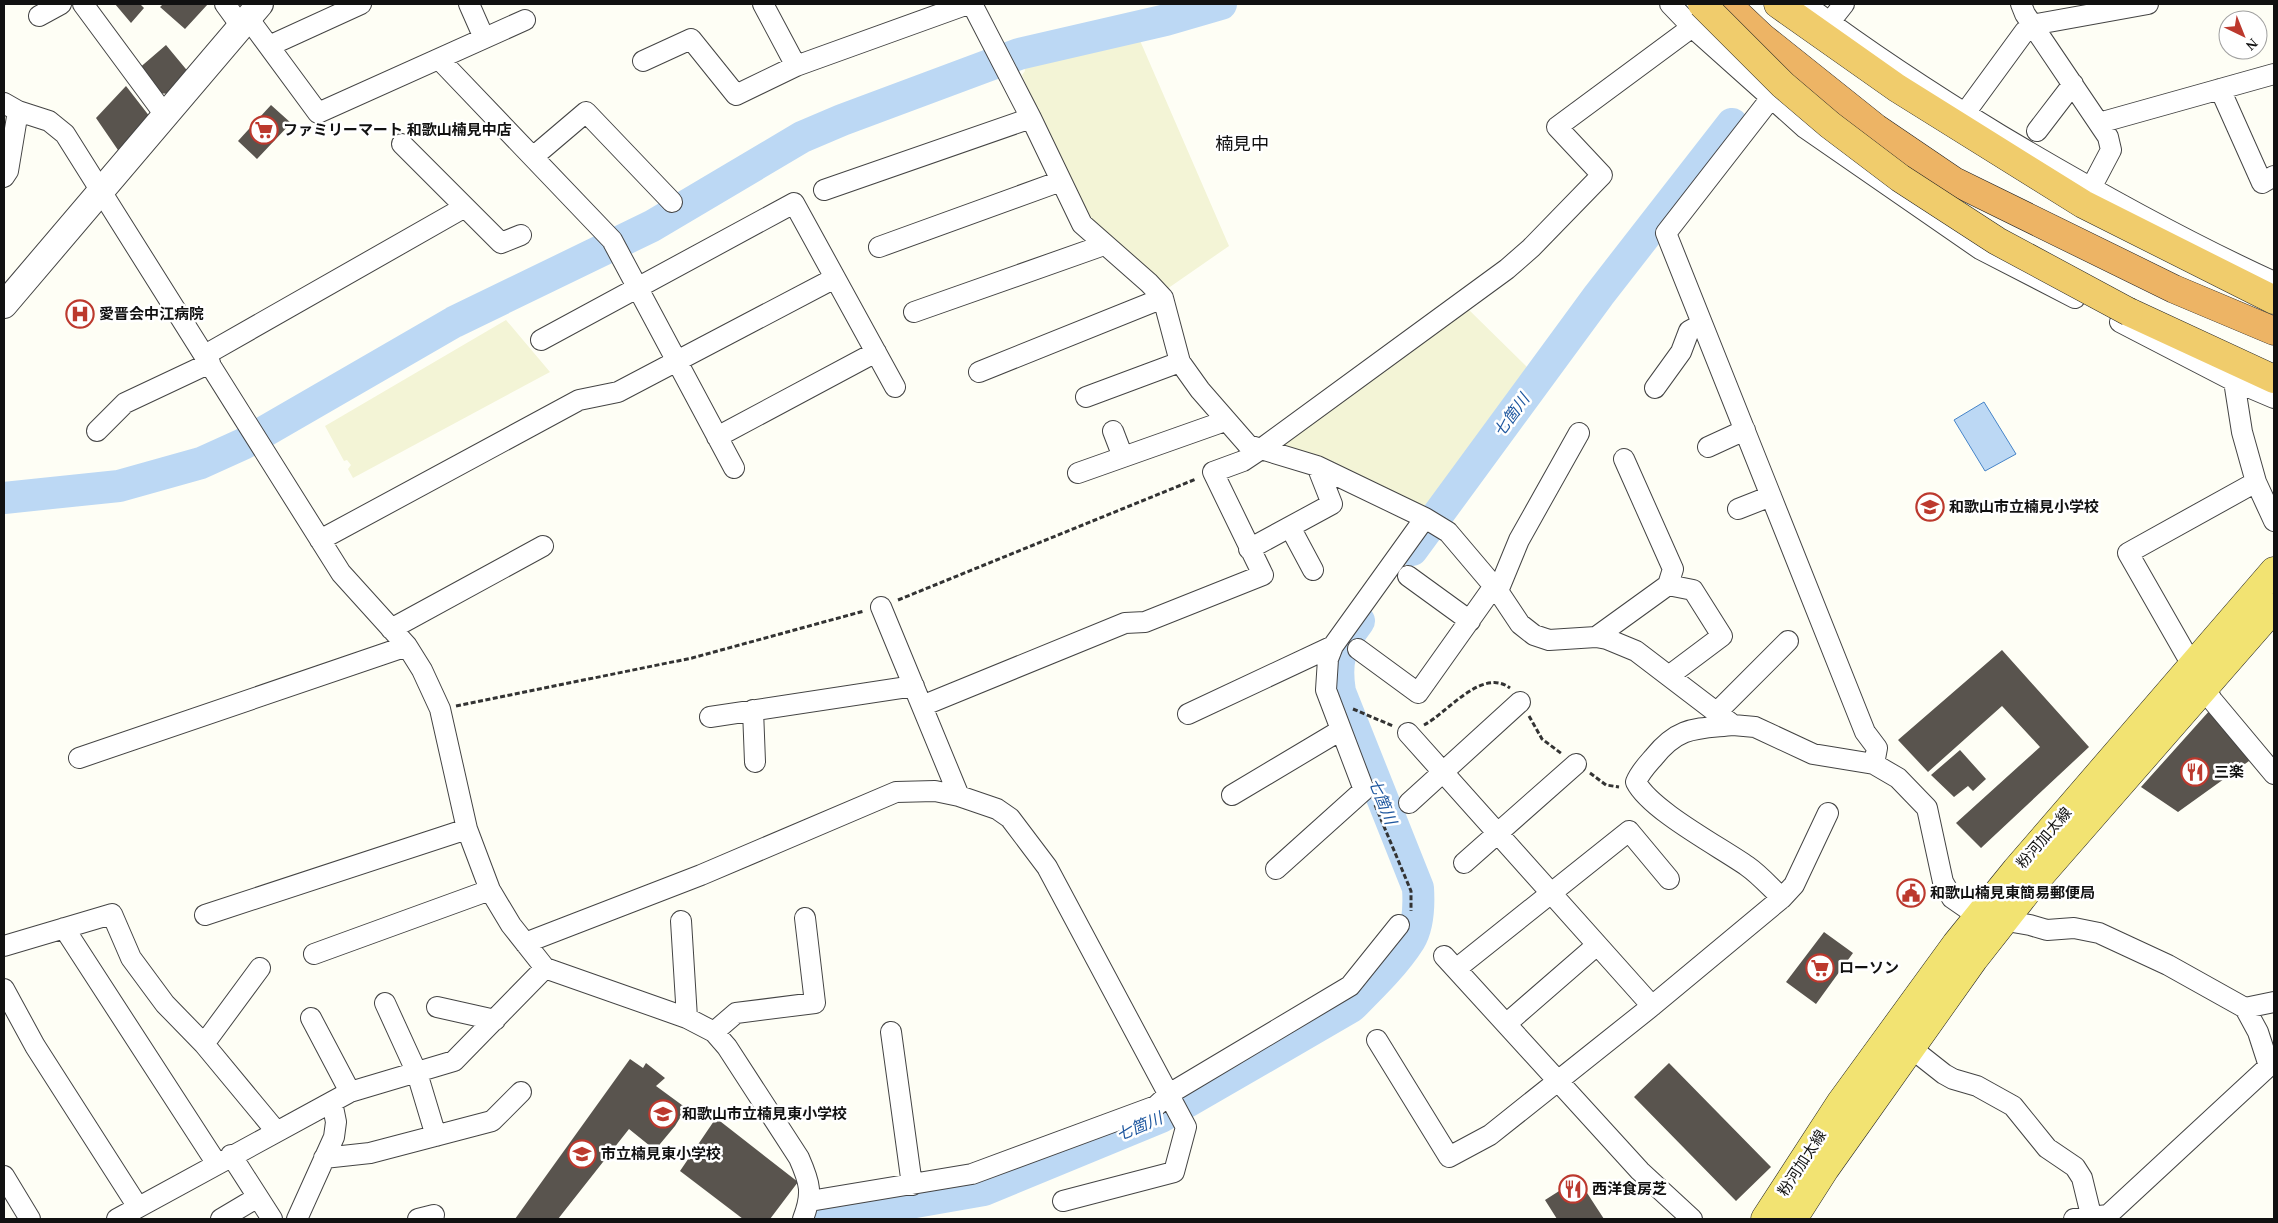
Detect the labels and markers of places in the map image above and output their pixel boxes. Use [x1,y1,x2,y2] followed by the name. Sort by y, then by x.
[249,115,279,145] supermarket icon: ファミリーマート 和歌山楠見中店
[283,122,512,138] place label: ファミリーマート 和歌山楠見中店
[65,299,95,329] hospital icon: 愛晋会中江病院
[99,306,204,322] place label: 愛晋会中江病院
[1915,492,1945,522] school or university icon: 和歌山市立楠見小学校
[1949,499,2099,515] place label: 和歌山市立楠見小学校
[2180,757,2210,787] restaurant icon: 三楽
[2214,764,2244,780] place label: 三楽
[1896,878,1926,908] public building icon: 和歌山楠見東簡易郵便局
[1930,885,2095,901] place label: 和歌山楠見東簡易郵便局
[1805,953,1835,983] supermarket icon: ローソン
[1839,960,1899,976] place label: ローソン
[648,1099,678,1129] school or university icon: 和歌山市立楠見東小学校
[682,1106,847,1122] place label: 和歌山市立楠見東小学校
[567,1139,597,1169] school or university icon: 市立楠見東小学校
[601,1146,721,1162] place label: 市立楠見東小学校
[1558,1174,1588,1204] restaurant icon: 西洋食房芝
[1592,1181,1667,1197] place label: 西洋食房芝

